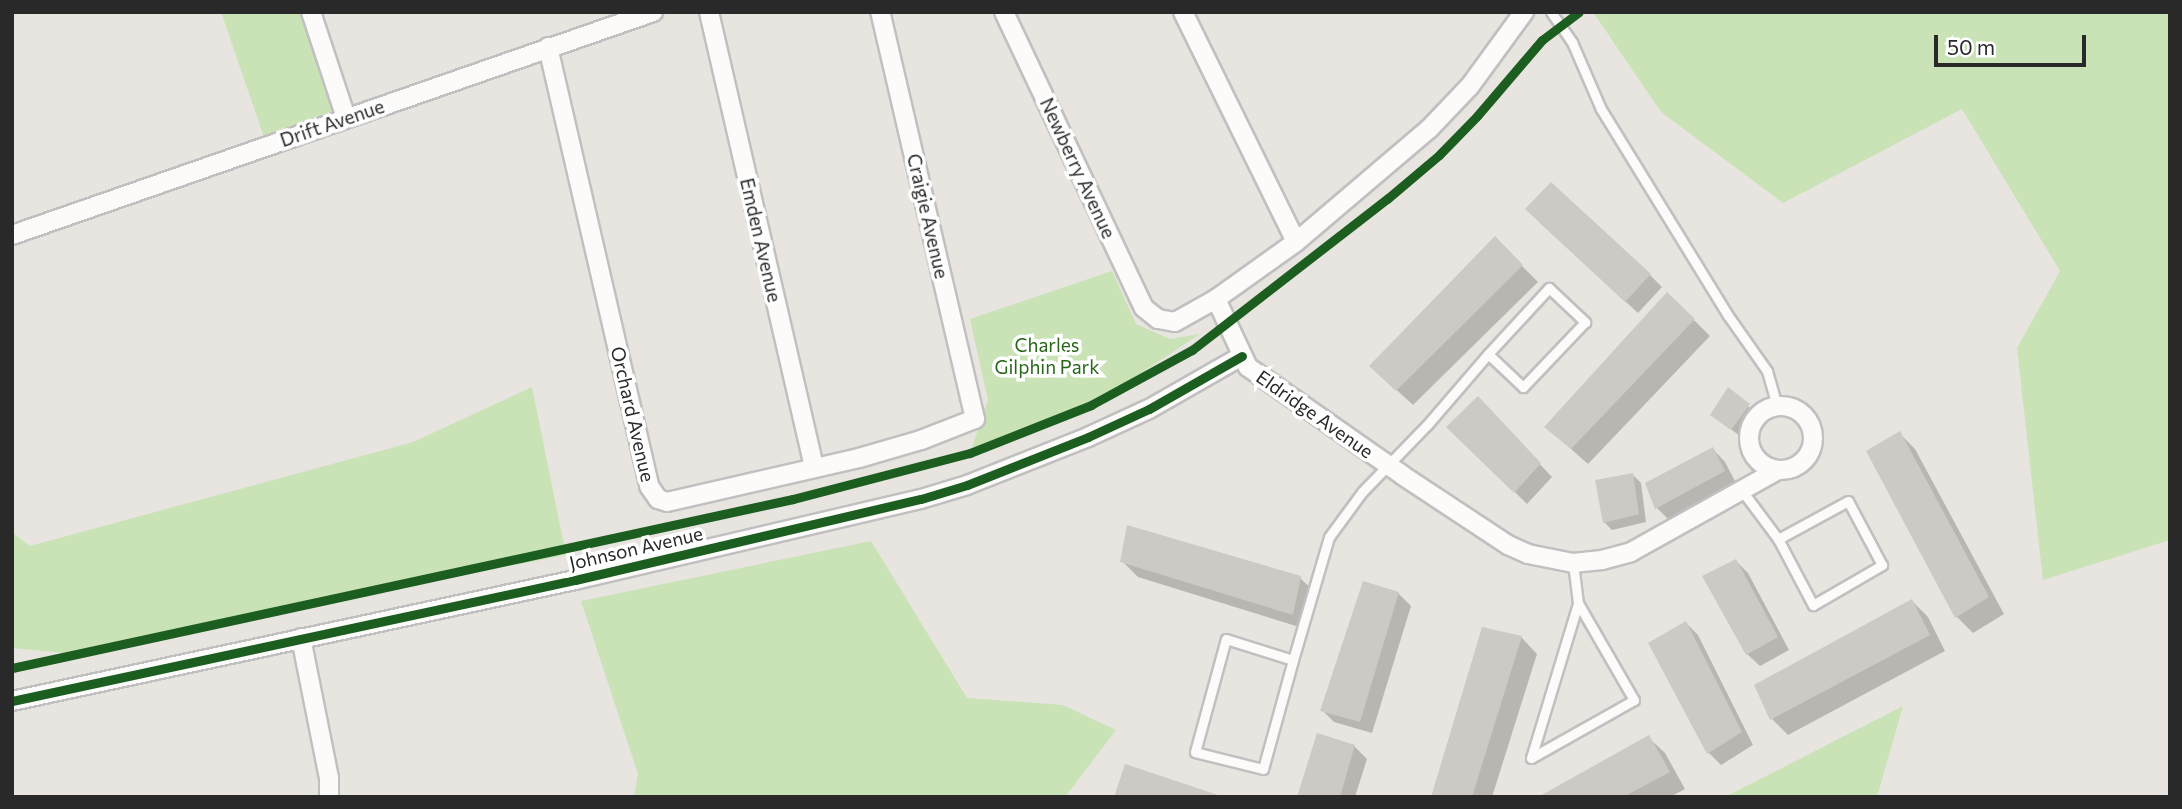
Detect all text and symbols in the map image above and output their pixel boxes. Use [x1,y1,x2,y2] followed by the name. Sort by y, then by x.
[1937,21,2089,65] scale bar
[1947,34,1995,59] text: 50 m
[1035,94,1121,242] street label: Newberry Avenue
[277,95,387,151] street label: Drift Avenue
[903,151,953,281] street label: Craigie Avenue
[736,176,786,304] street label: Emden Avenue
[995,334,1099,378] park label: Charles Gilphin Park
[606,344,660,484] street label: Orchard Avenue
[1252,365,1378,463] street label: Eldridge Avenue
[567,522,705,574] street label: Johnson Avenue

